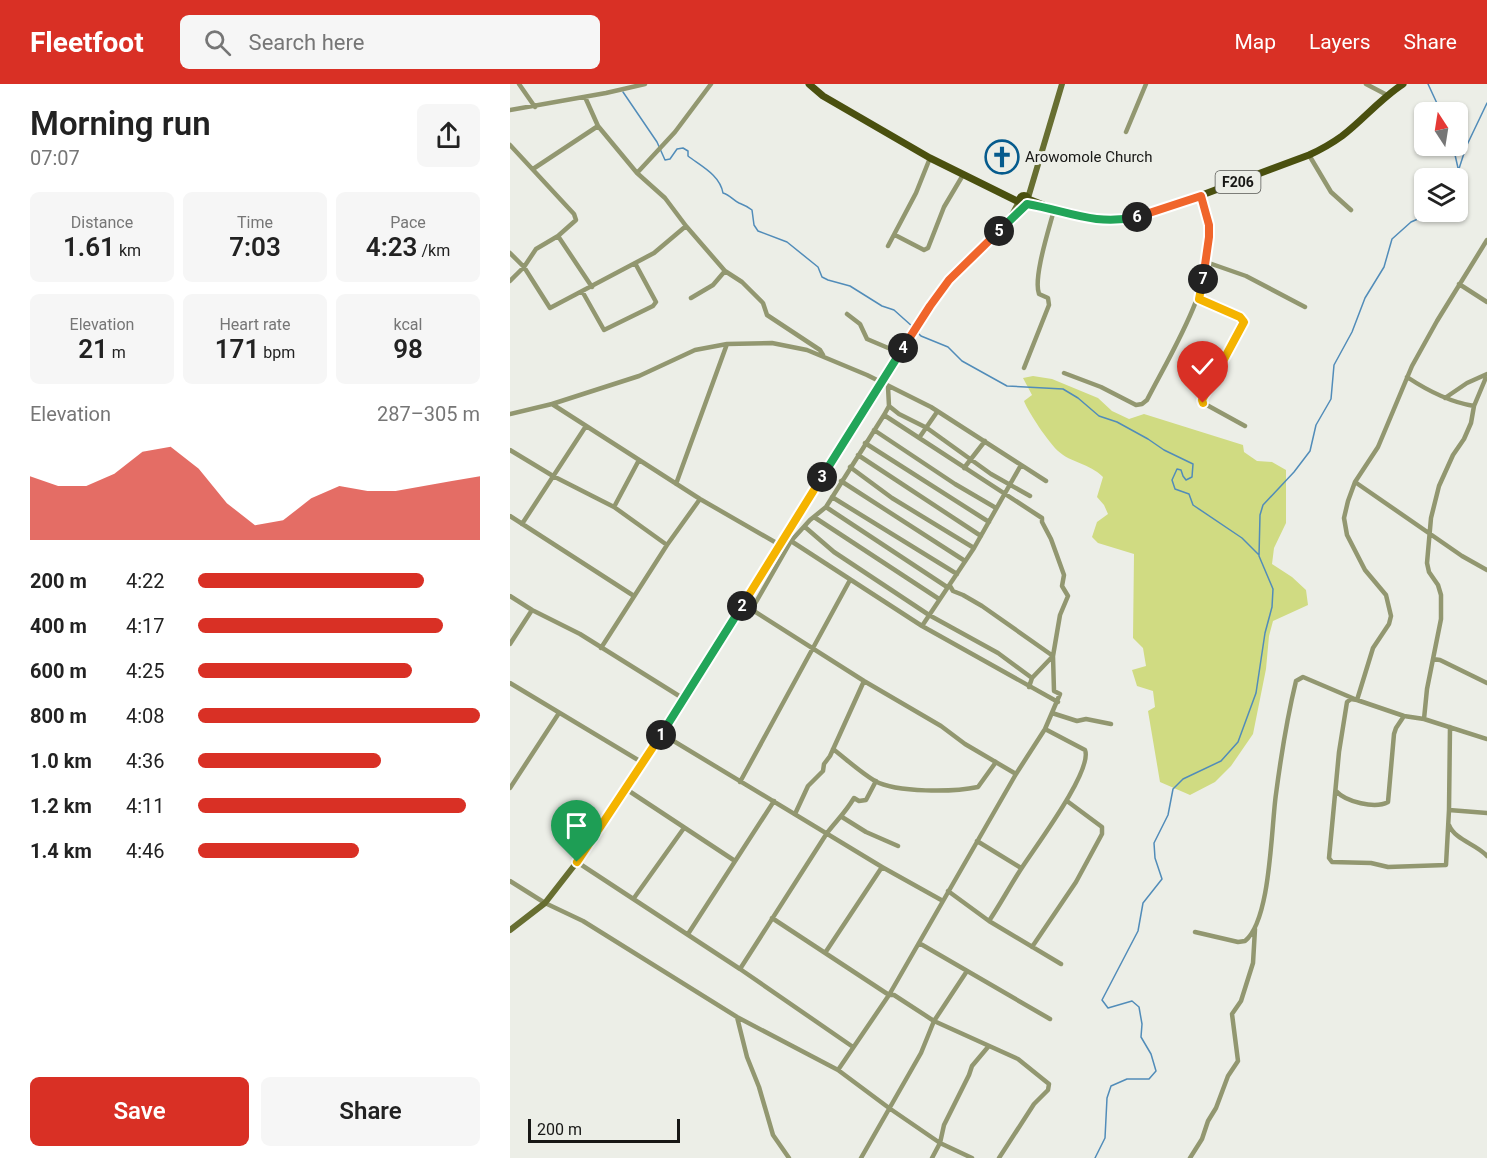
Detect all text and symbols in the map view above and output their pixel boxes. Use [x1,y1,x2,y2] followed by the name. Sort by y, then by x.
[180,15,600,69] search box
[30,26,144,59] text: Fleetfoot
[201,26,234,59] icon: search
[249,30,364,55] text: Search here
[1234,30,1276,54] text: Map
[1309,30,1370,54] text: Layers
[1403,30,1457,54] text: Share
[1414,102,1468,156] north arrow
[1414,102,1468,222] map controls
[30,104,211,143] text: Morning run
[417,104,480,167] button: share
[984,139,1020,175] church icon: Arowomole Church
[30,146,80,170] text: 07:07
[1025,148,1153,166] place label: Arowomole Church
[1414,168,1468,222] button: layers
[1216,171,1260,193] road number: F206
[1122,202,1152,232] pin: 6
[1132,207,1142,226] text: 6
[71,213,133,232] text: Distance
[237,213,273,232] text: Time
[390,213,426,232] text: Pace
[984,216,1014,246] pin: 5
[994,221,1004,240] text: 5
[63,232,115,262] text: 1.61
[229,232,281,262] text: 7:03
[366,232,417,262] text: 4:23
[115,241,141,260] text: km
[417,241,450,260] text: /km
[1188,264,1218,294] pin: 7
[1198,269,1208,288] text: 7
[70,315,134,334] text: Elevation
[219,315,291,334] text: Heart rate
[394,315,422,334] text: kcal
[888,333,918,363] pin: 4
[78,334,108,364] text: 21
[215,334,259,364] text: 171
[393,334,423,364] text: 98
[898,338,908,357] text: 4
[1177,341,1228,403] pin
[108,343,126,362] text: m
[259,343,295,362] text: bpm
[1186,350,1219,383] icon: check
[30,402,111,426] text: Elevation
[377,402,480,426] text: 287–305 m
[807,462,837,492] pin: 3
[817,467,827,486] text: 3
[30,569,87,593] text: 200 m
[126,569,165,593] text: 4:22
[727,591,757,621] pin: 2
[737,596,747,615] text: 2
[30,614,87,638] text: 400 m
[126,614,165,638] text: 4:17
[30,659,87,683] text: 600 m
[126,659,165,683] text: 4:25
[30,704,87,728] text: 800 m
[126,704,165,728] text: 4:08
[646,720,676,750] pin: 1
[656,725,666,744] text: 1
[30,749,92,773] text: 1.0 km
[126,749,165,773] text: 4:36
[30,794,92,818] text: 1.2 km
[126,794,165,818] text: 4:11
[551,800,602,862] pin
[560,809,593,842] icon: arrive
[30,839,92,863] text: 1.4 km
[126,839,165,863] text: 4:46
[30,1077,249,1146] button: Save
[261,1077,480,1146] button: Share
[528,1116,680,1144] scale bar
[537,1120,582,1139] text: 200 m

